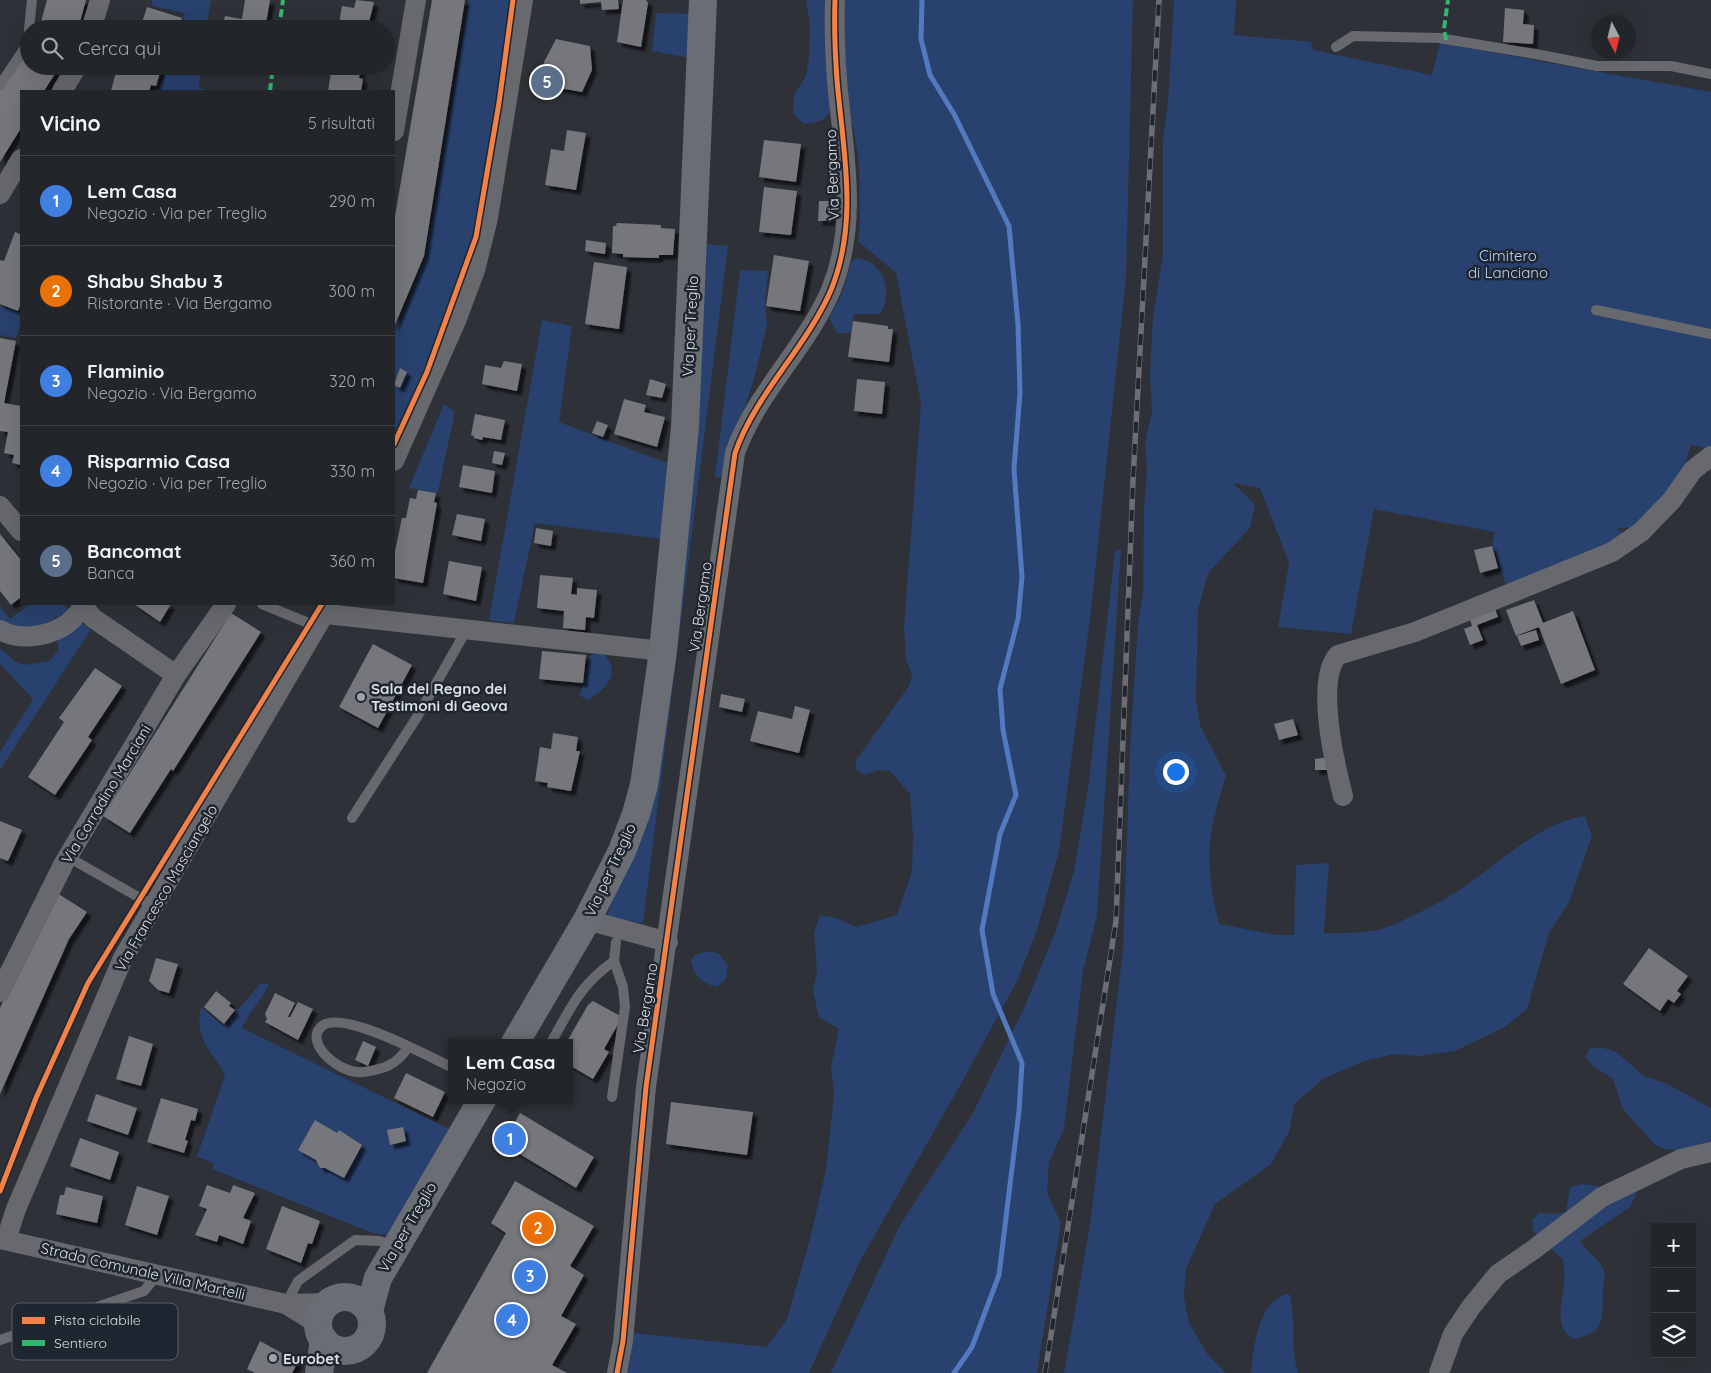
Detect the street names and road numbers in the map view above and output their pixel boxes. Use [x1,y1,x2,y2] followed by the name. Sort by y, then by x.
[821,129,843,221] street label: Via Bergamo
[678,275,702,377] street label: Via per Treglio
[684,560,716,654] street label: Via Bergamo
[57,721,155,867] street label: Via Corradino Marciani
[110,801,222,975] street label: Via Francesco Masciangelo
[580,820,640,920] street label: Via per Treglio
[628,961,662,1055] street label: Via Bergamo
[374,1179,440,1275] street label: Via per Treglio
[39,1238,247,1304] street label: Strada Comunale Villa Martelli

